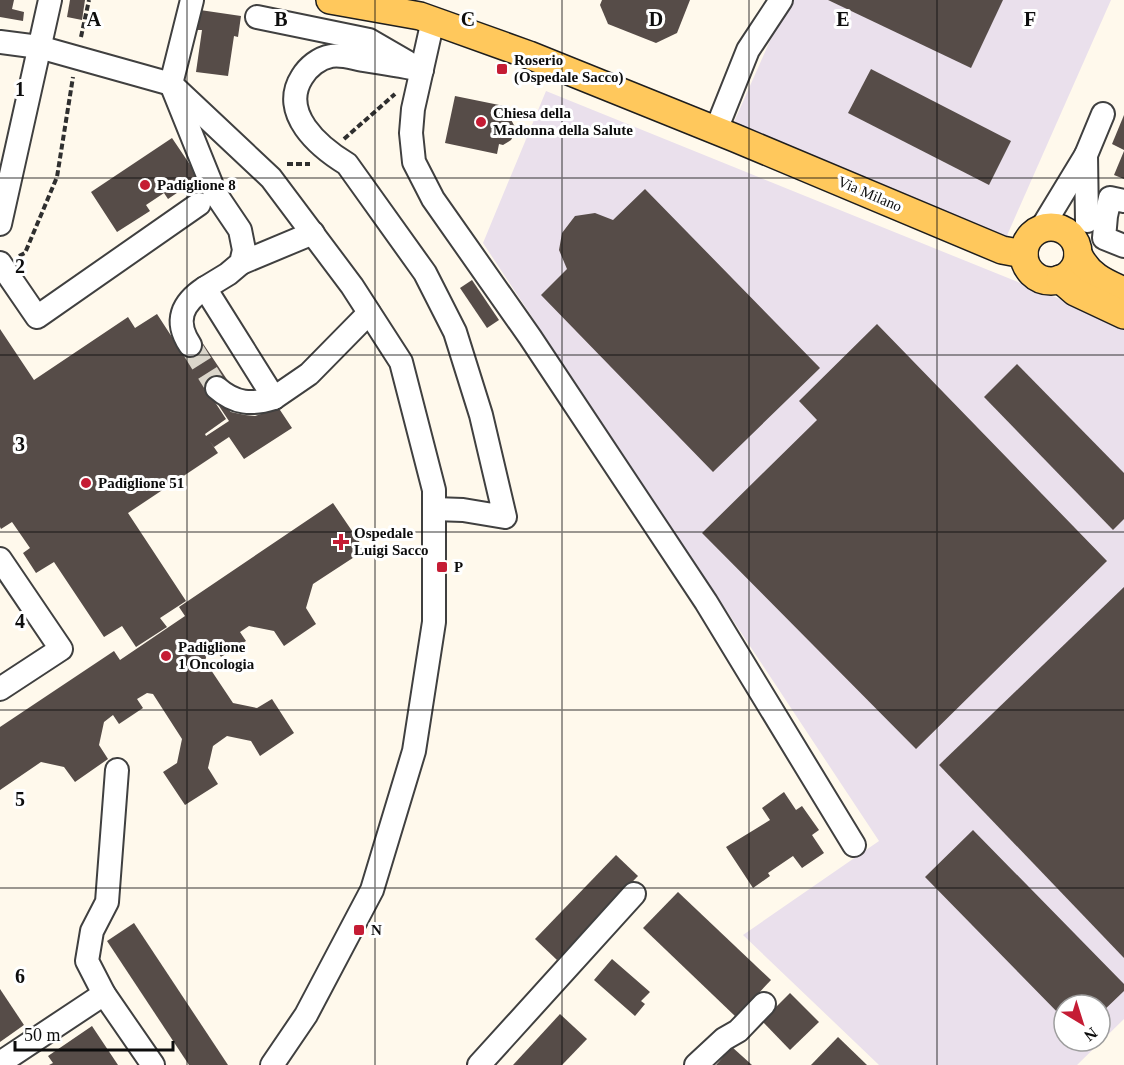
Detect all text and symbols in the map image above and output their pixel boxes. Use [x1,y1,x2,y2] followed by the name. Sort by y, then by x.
[87,8,102,30] text: A
[274,8,288,30] text: B
[461,8,475,30] text: C
[649,8,663,30] text: D
[836,8,850,30] text: E
[1024,8,1036,30] text: F
[514,52,624,86] place label: Roserio (Ospedale Sacco)
[495,62,509,76] marker: Roserio (Ospedale Sacco)
[15,78,25,100] text: 1
[493,105,633,138] place label: Chiesa della Madonna della Salute
[474,115,488,129] marker: Chiesa della Madonna della Salute
[836,173,904,215] street label: Via Milano
[157,177,236,193] place label: Padiglione 8
[138,178,152,192] marker: Padiglione 8
[15,255,25,277] text: 2
[15,433,25,455] text: 3
[98,475,184,491] place label: Padiglione 51
[79,476,93,490] marker: Padiglione 51
[354,525,429,558] place label: Ospedale Luigi Sacco
[332,533,350,551] marker: Ospedale Luigi Sacco
[454,559,463,575] place label: P
[435,560,449,574] marker: P
[15,610,25,632] text: 4
[178,639,255,672] place label: Padiglione 1 Oncologia
[159,649,173,663] marker: Padiglione 1 Oncologia
[15,788,25,810] text: 5
[371,922,382,938] place label: N
[352,923,366,937] marker: N
[15,965,25,987] text: 6
[1052,993,1112,1053] north arrow
[15,1014,172,1052] scale bar
[1081,1024,1101,1045] text: N
[24,1025,61,1045] text: 50 m

